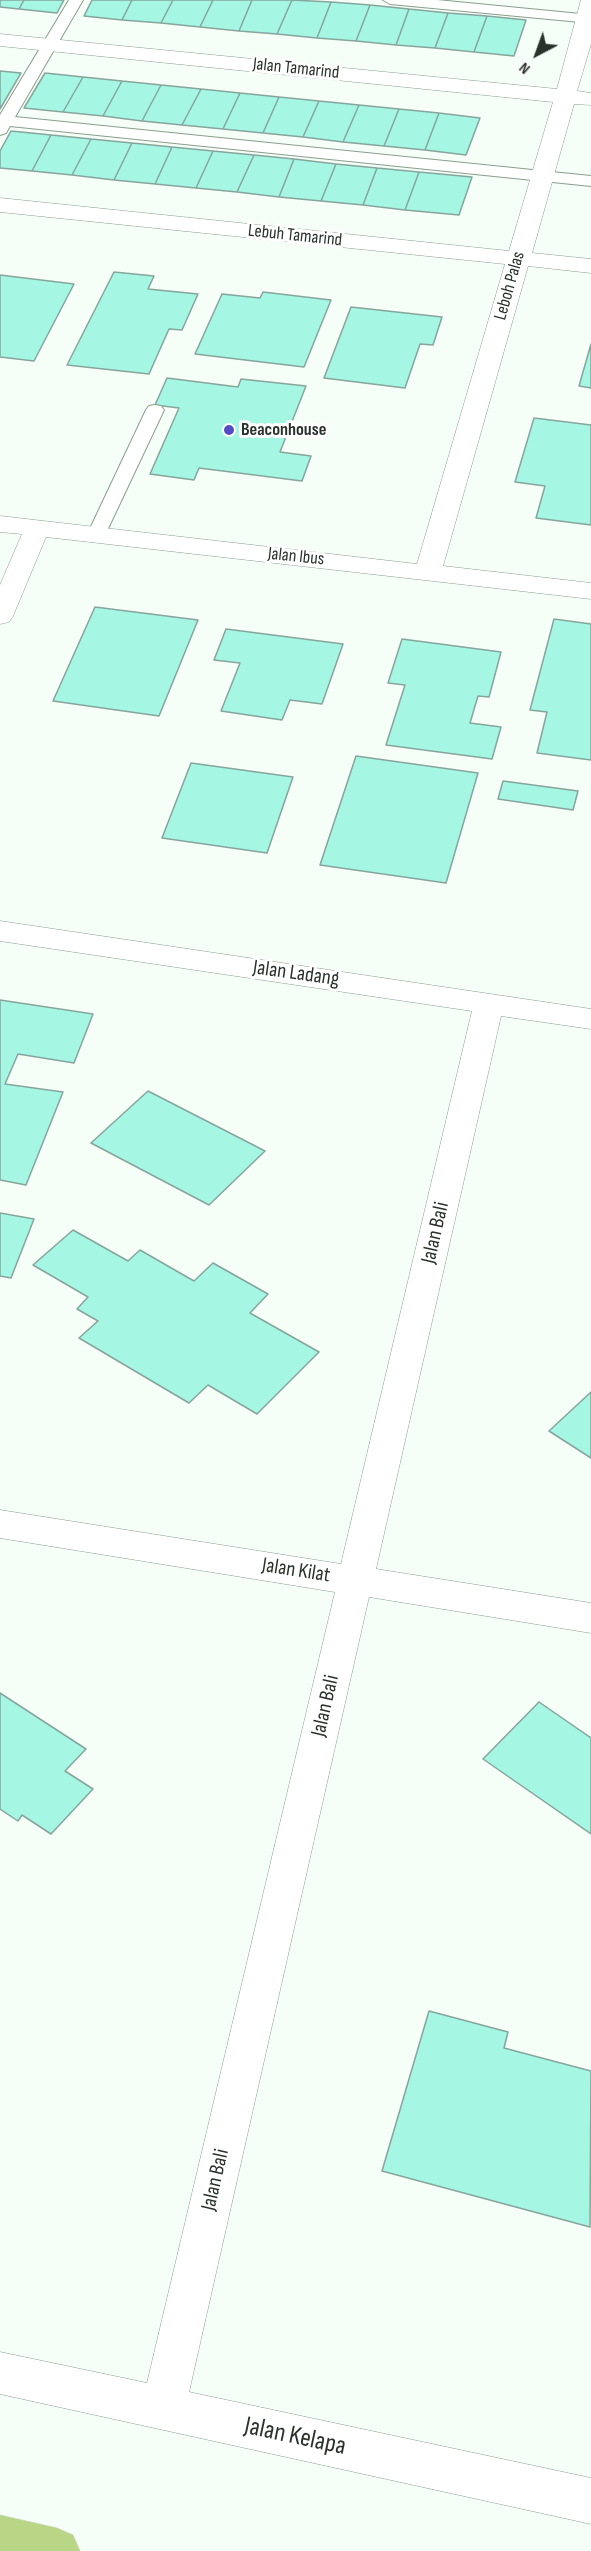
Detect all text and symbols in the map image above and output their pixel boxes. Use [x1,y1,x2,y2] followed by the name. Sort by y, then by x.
[507,24,567,84] north arrow
[252,54,340,84] street label: Jalan Tamarind
[515,58,534,78] text: N
[247,220,343,252] street label: Lebuh Tamarind
[490,249,530,323] street label: Leboh Palas
[241,419,326,441] place label: Beaconhouse
[222,423,236,437] marker: Beaconhouse
[267,543,325,571] street label: Jalan Ibus
[251,955,341,993] street label: Jalan Ladang
[417,1200,455,1266] street label: Jalan Bali
[260,1553,332,1589] street label: Jalan Kilat
[307,1673,345,1739] street label: Jalan Bali
[197,2147,235,2213] street label: Jalan Bali
[241,2411,349,2463] street label: Jalan Kelapa

